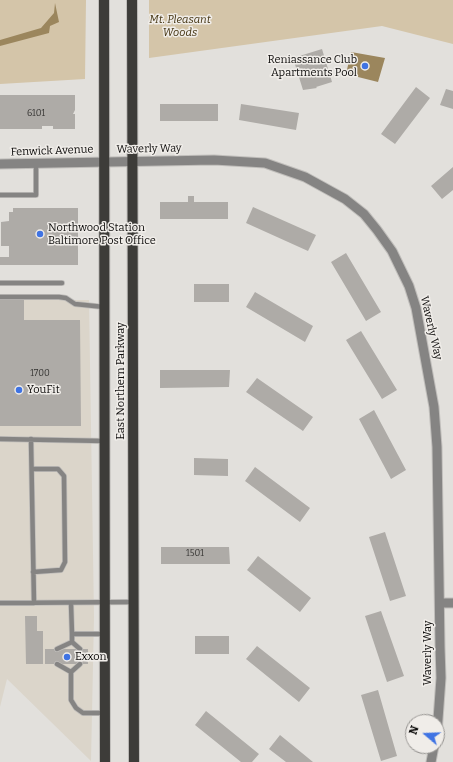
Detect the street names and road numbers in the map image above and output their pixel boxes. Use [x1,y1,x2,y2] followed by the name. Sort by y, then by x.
[116,142,182,156] street label: Waverly Way
[10,143,94,159] street label: Fenwick Avenue
[417,295,445,361] street label: Waverly Way
[114,322,128,440] street label: East Northern Parkway
[421,620,435,686] street label: Waverly Way

